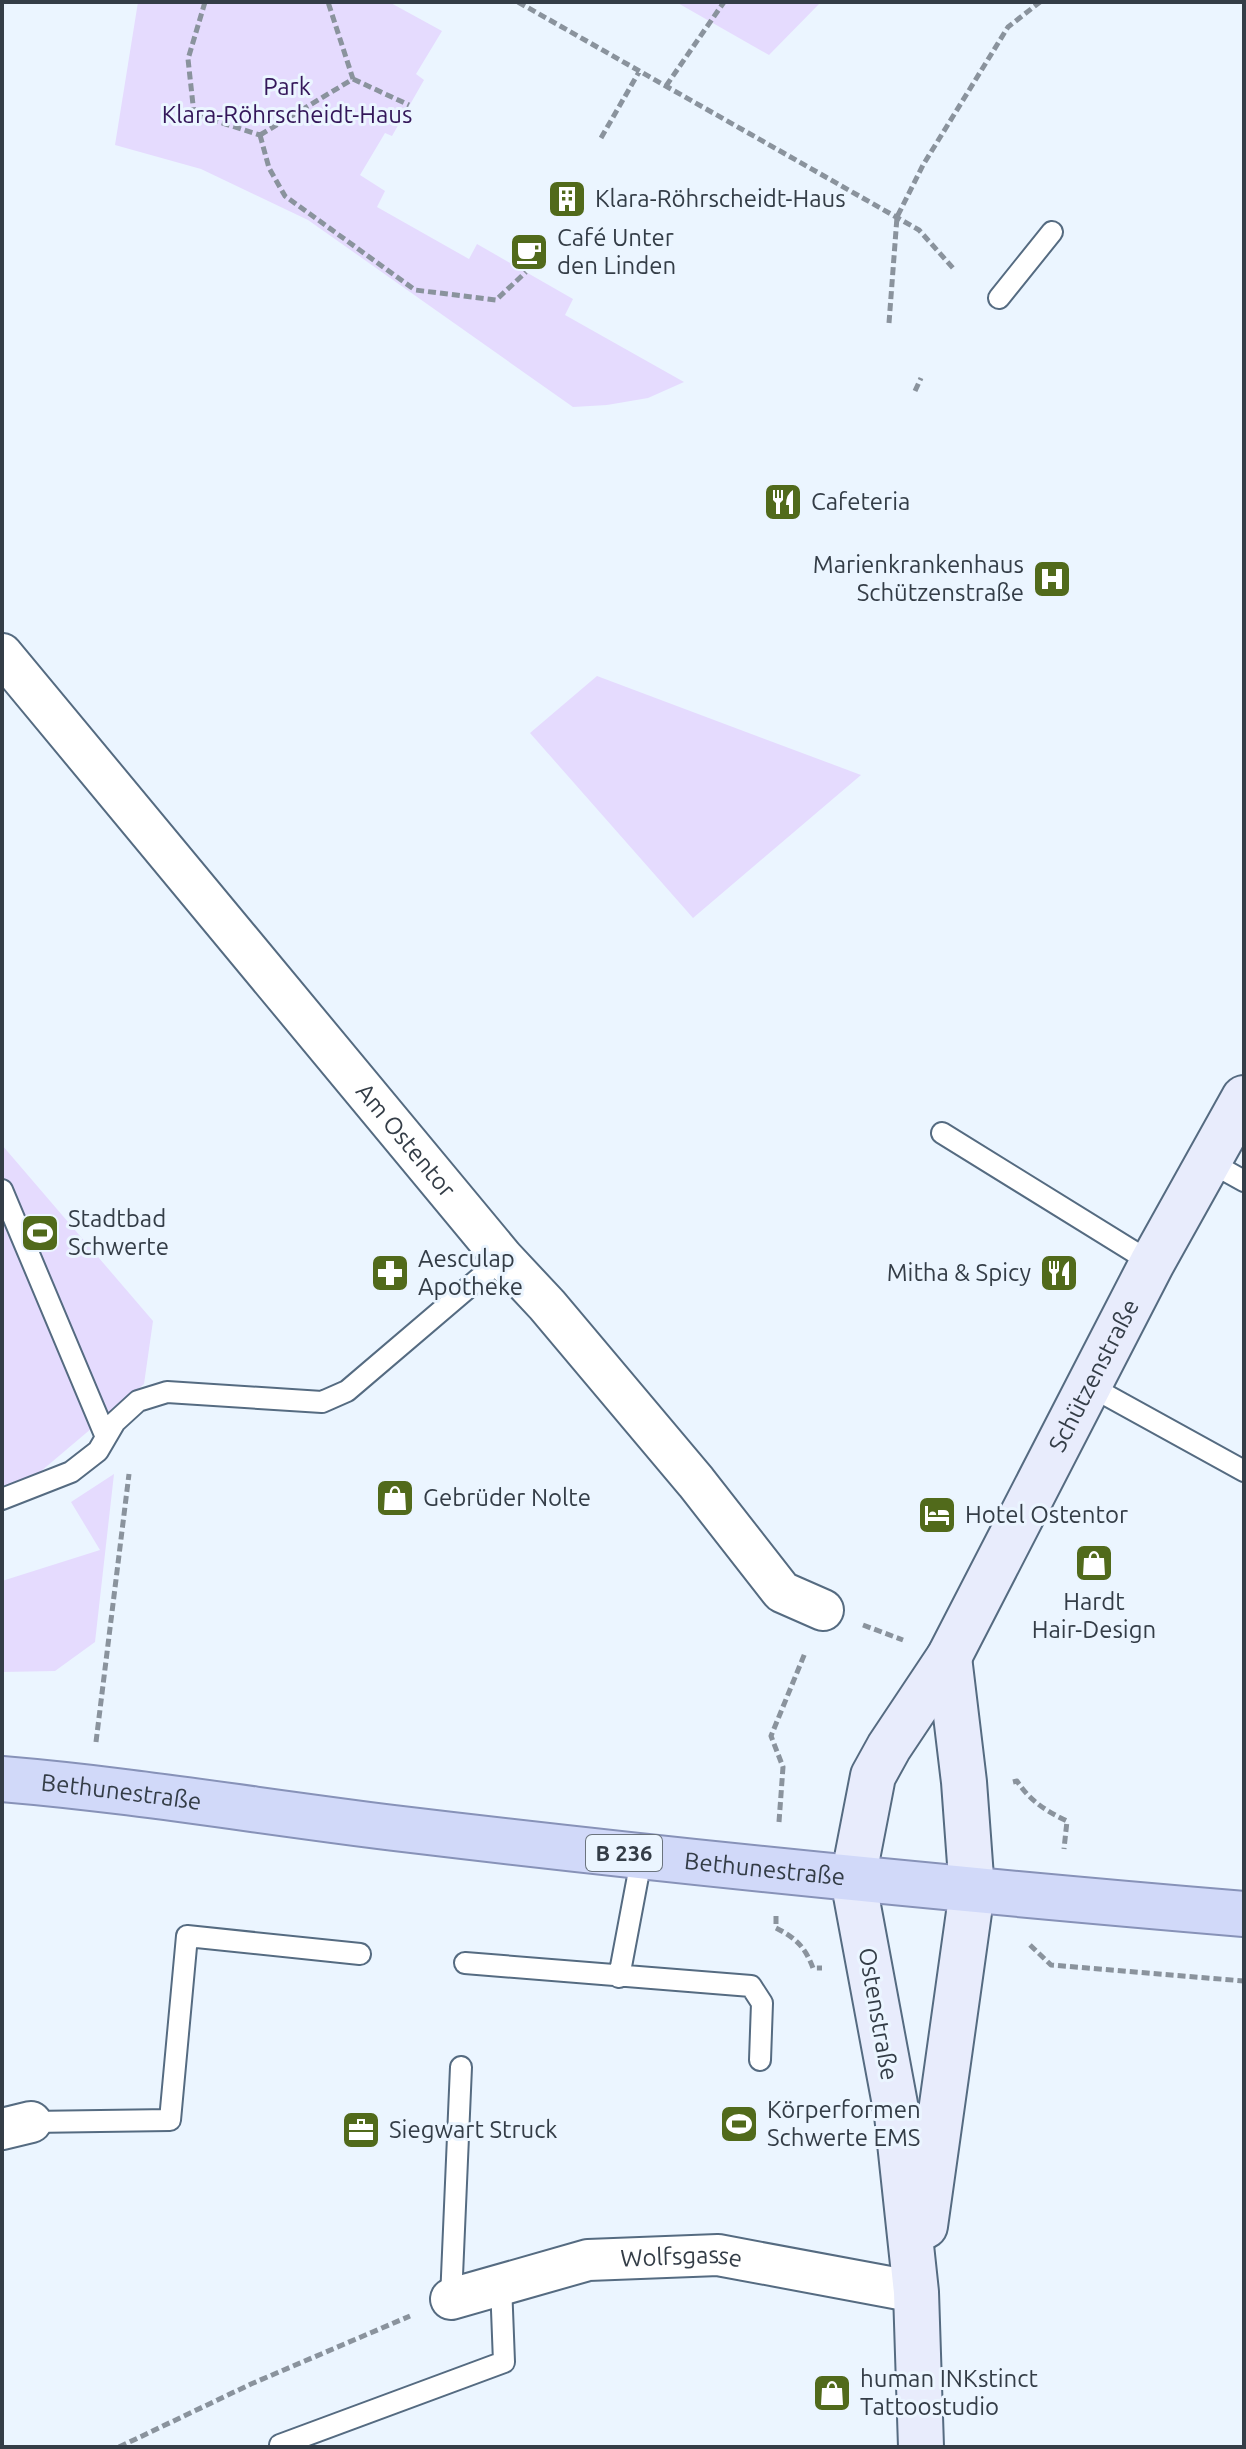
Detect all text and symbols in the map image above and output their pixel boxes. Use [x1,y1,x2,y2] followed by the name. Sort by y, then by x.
[162,73,412,128] park label: Park Klara-Röhrscheidt-Haus
[546,178,588,220] building icon: Klara-Röhrscheidt-Haus
[595,185,846,212] place label: Klara-Röhrscheidt-Haus
[557,224,676,279] place label: Café Unter den Linden
[508,231,550,273] cafe icon: Café Unter den Linden
[762,481,804,523] restaurant icon: Cafeteria
[811,488,910,515] place label: Cafeteria
[813,551,1024,606] place label: Marienkrankenhaus Schützenstraße
[1031,558,1073,600] hospital icon: Marienkrankenhaus Schützenstraße
[351,1078,461,1203] street label: Am Ostentor
[68,1205,169,1260] place label: Stadtbad Schwerte
[19,1212,61,1254] sports icon: Stadtbad Schwerte
[418,1245,523,1300] place label: Aesculap Apotheke
[369,1252,411,1294] pharmacy icon: Aesculap Apotheke
[1038,1252,1080,1294] restaurant icon: Mitha & Spicy
[887,1259,1031,1286] place label: Mitha & Spicy
[1043,1295,1144,1456] street label: Schützenstraße
[374,1477,416,1519] shop icon: Gebrüder Nolte
[423,1484,591,1511] place label: Gebrüder Nolte
[916,1494,958,1536] hotel icon: Hotel Ostentor
[965,1501,1128,1528] place label: Hotel Ostentor
[1073,1542,1115,1584] shop icon: Hardt Hair-Design
[1032,1588,1156,1643] place label: Hardt Hair-Design
[40,1769,203,1815] street label: Bethunestraße
[586,1835,662,1871] road number: B 236
[683,1847,846,1890] street label: Bethunestraße
[854,1945,903,2082] street label: Ostenstraße
[767,2096,921,2151] place label: Körperformen Schwerte EMS
[718,2103,760,2145] sports icon: Körperformen Schwerte EMS
[340,2109,382,2151] office icon: Siegwart Struck
[389,2116,557,2143] place label: Siegwart Struck
[620,2241,745,2272] street label: Wolfsgasse
[860,2365,1038,2420] place label: human INKstinct Tattoostudio
[811,2372,853,2414] shop icon: human INKstinct Tattoostudio

